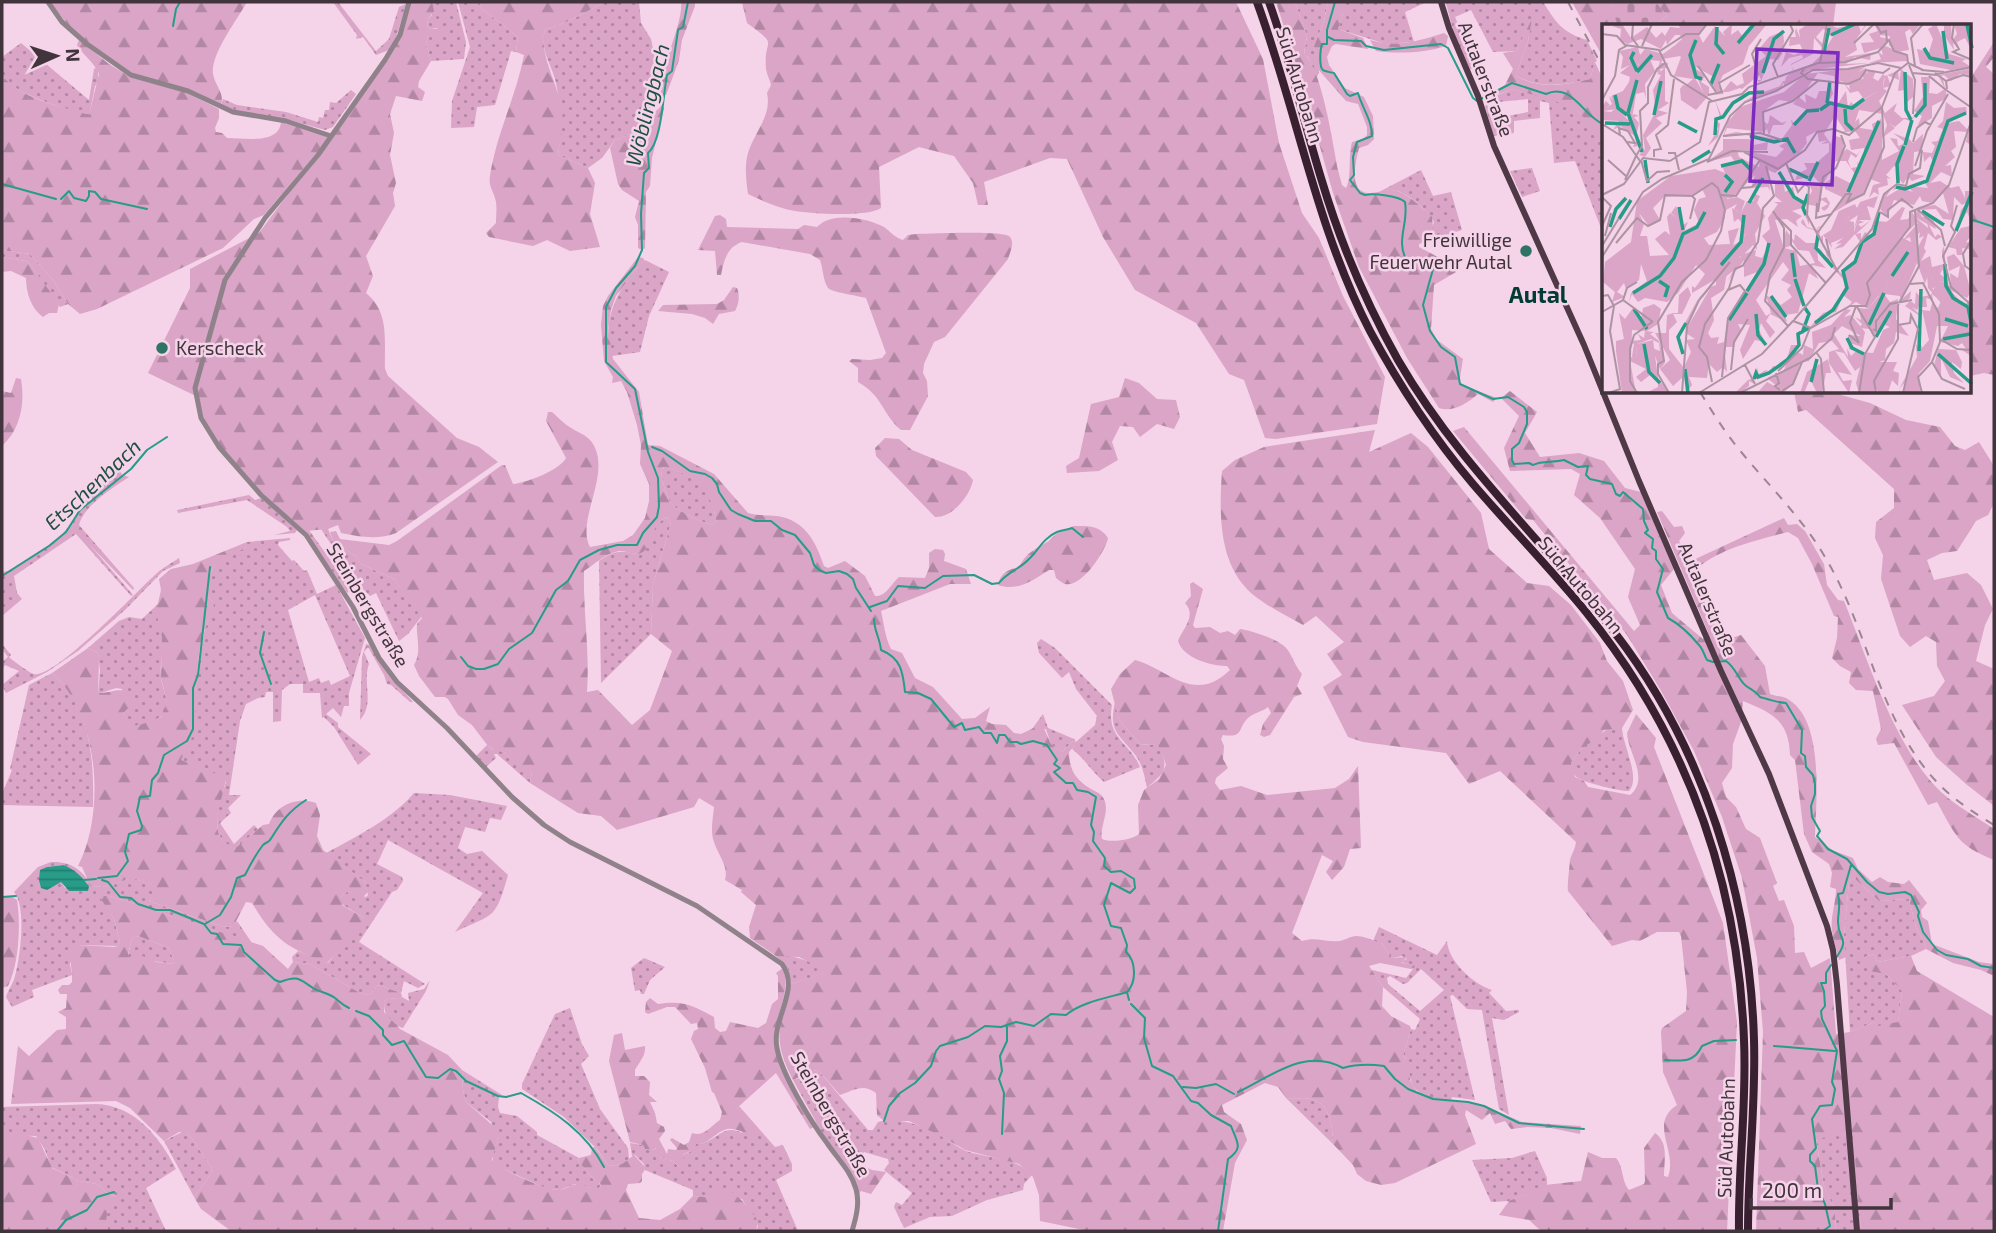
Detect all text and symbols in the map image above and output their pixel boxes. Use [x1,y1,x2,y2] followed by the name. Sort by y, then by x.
[1454,18,1519,140] street label: Autalerstraße
[21,21,91,91] north arrow
[1272,24,1329,146] street label: Süd Autobahn
[1602,24,1972,394] inset map
[619,41,674,168] water label: Wöblingbach
[62,48,85,63] text: N
[1369,228,1512,273] place label: Freiwillige Feuerwehr Autal
[1518,243,1534,259] marker: Freiwillige Feuerwehr Autal
[1509,280,1568,308] district label: Autal
[176,336,264,359] place label: Kerscheck
[154,340,170,356] marker: Kerscheck
[39,433,145,535] water label: Etschenbach
[1534,531,1629,638] street label: Süd Autobahn
[322,538,415,671] street label: Steinbergstraße
[1674,538,1743,659] street label: Autalerstraße
[786,1047,877,1181] street label: Steinbergstraße
[1712,1078,1739,1198] street label: Süd Autobahn
[1751,1166,1891,1210] scale bar
[1762,1177,1822,1202] text: 200 m

